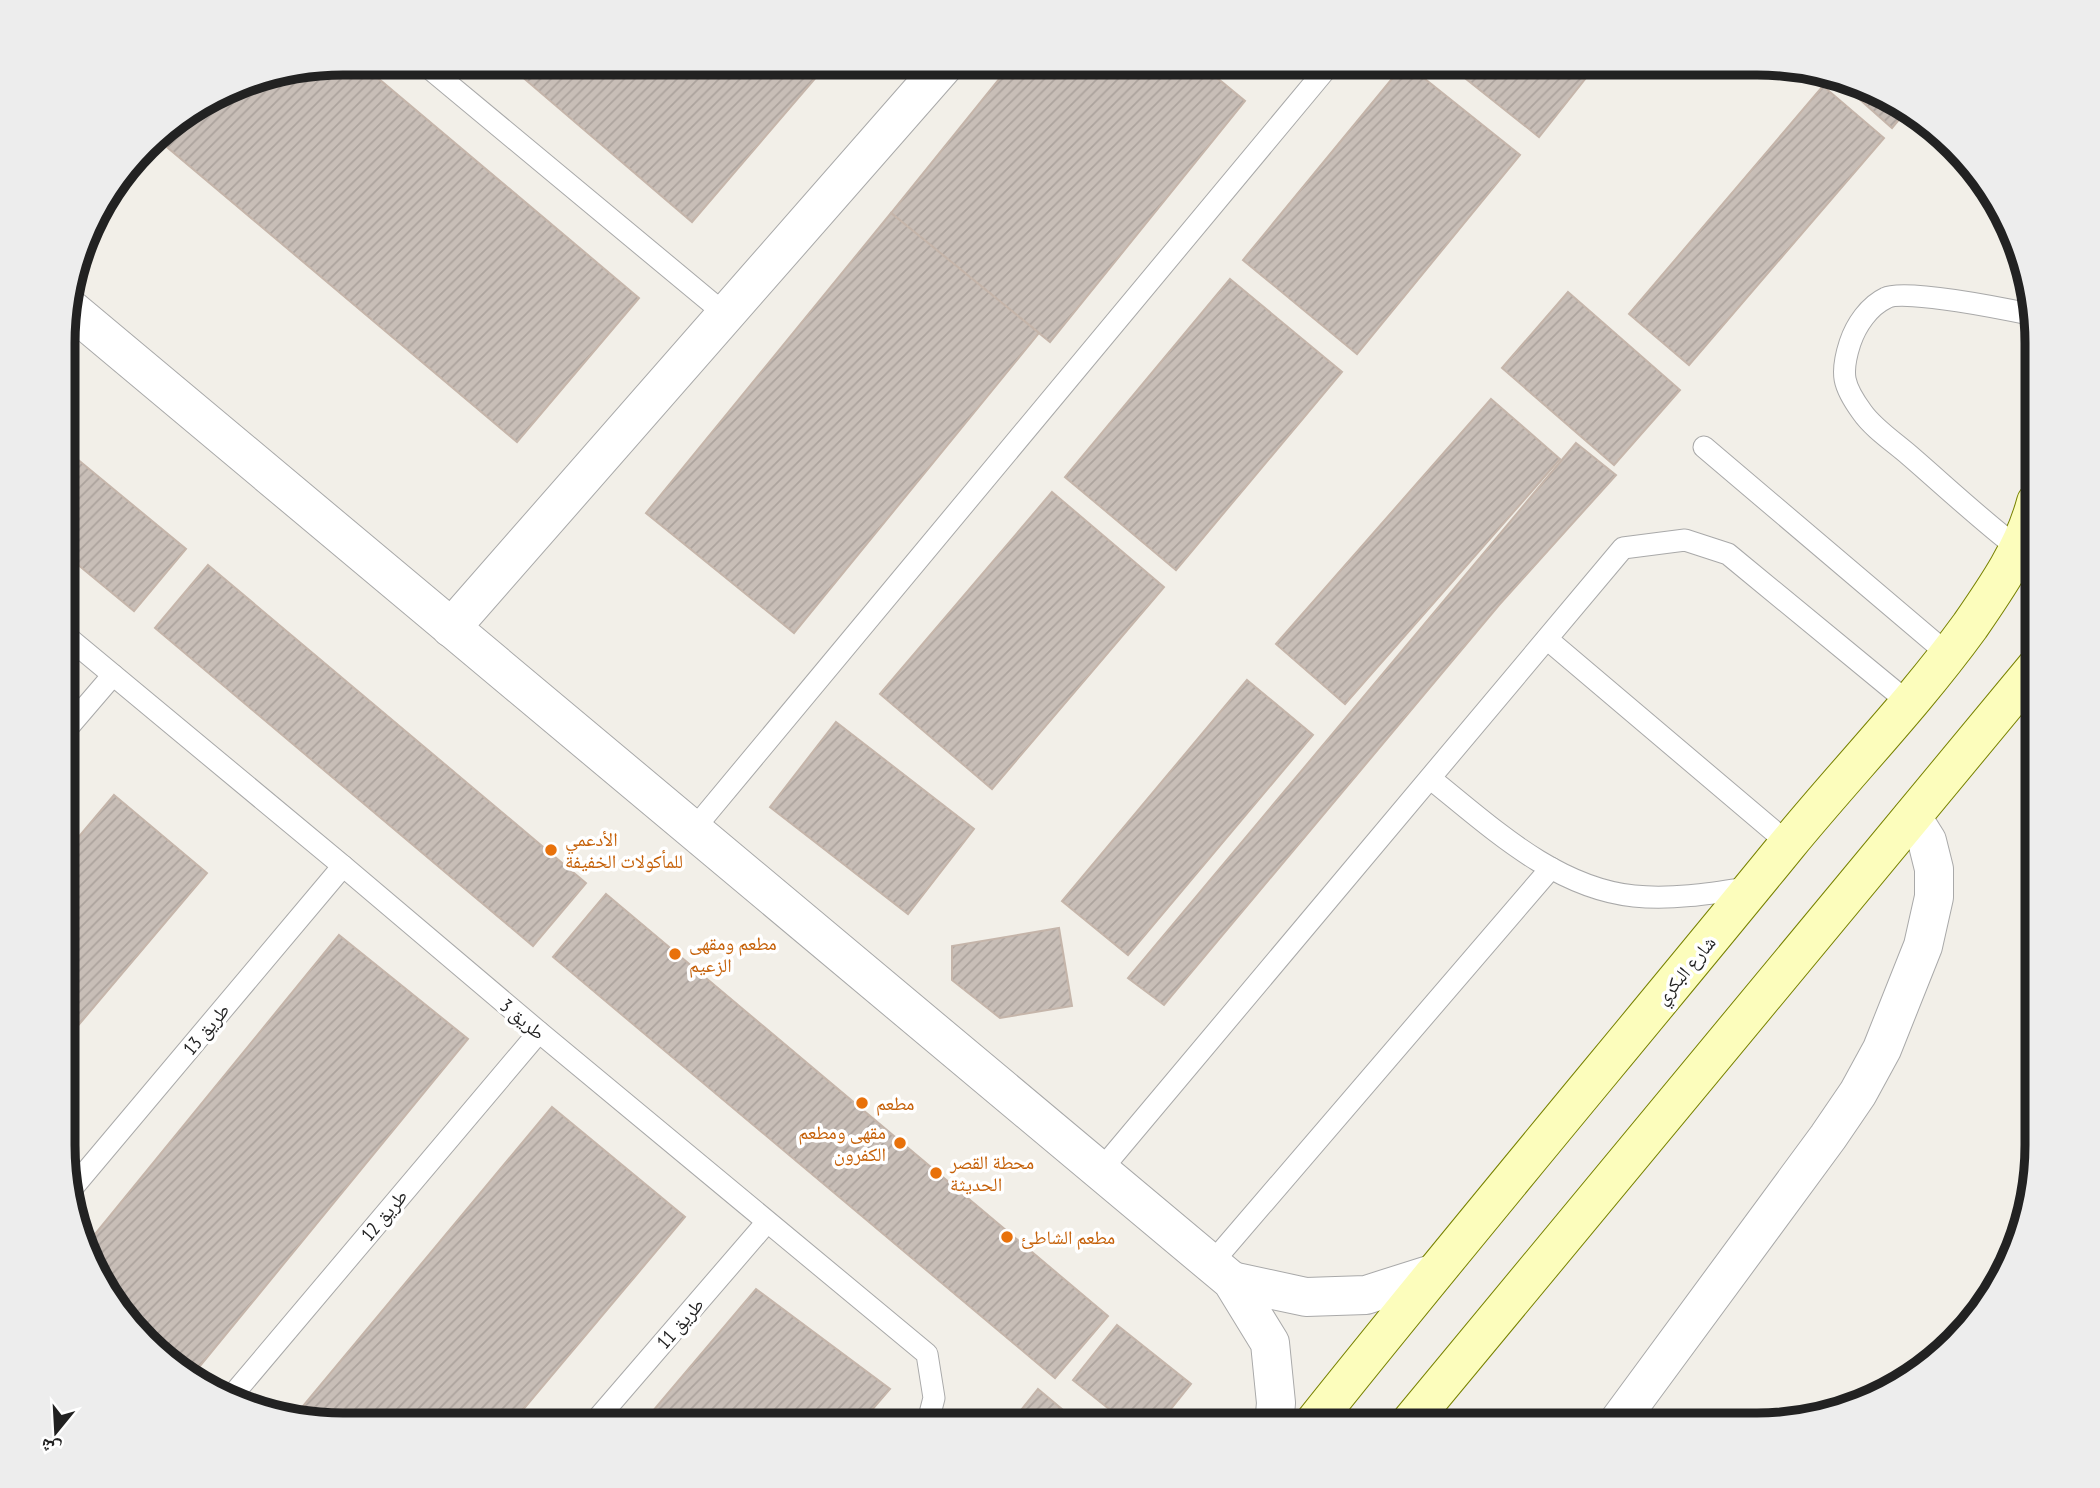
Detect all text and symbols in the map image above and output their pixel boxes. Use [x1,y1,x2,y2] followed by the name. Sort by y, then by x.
[565,827,683,873] place label: الأدعمي للمأكولات الخفيفة
[543,842,559,858] marker: الأدعمي للمأكولات الخفيفة
[689,931,777,978] place label: مطعم ومقهى الزعيم
[1649,931,1724,1012] street label: شارع البكري
[667,946,683,962] marker: مطعم ومقهى الزعيم
[496,993,550,1045] street label: طريق 3
[177,998,235,1060] street label: طريق 13
[876,1091,915,1116] place label: مطعم
[854,1095,870,1111] marker: مطعم
[798,1120,886,1166] place label: مقهى ومطعم الكفرون
[892,1135,908,1151] marker: مقهى ومطعم الكفرون
[949,1150,1034,1196] place label: محطة القصر الحديثة
[928,1165,944,1181] marker: محطة القصر الحديثة
[355,1184,413,1246] street label: طريق 12
[1021,1225,1115,1250] place label: مطعم الشاطئ
[999,1229,1015,1245] marker: مطعم الشاطئ
[651,1292,709,1354] street label: طريق 11
[21,1397,91,1467] north arrow
[37,1434,64,1463] text: ش

